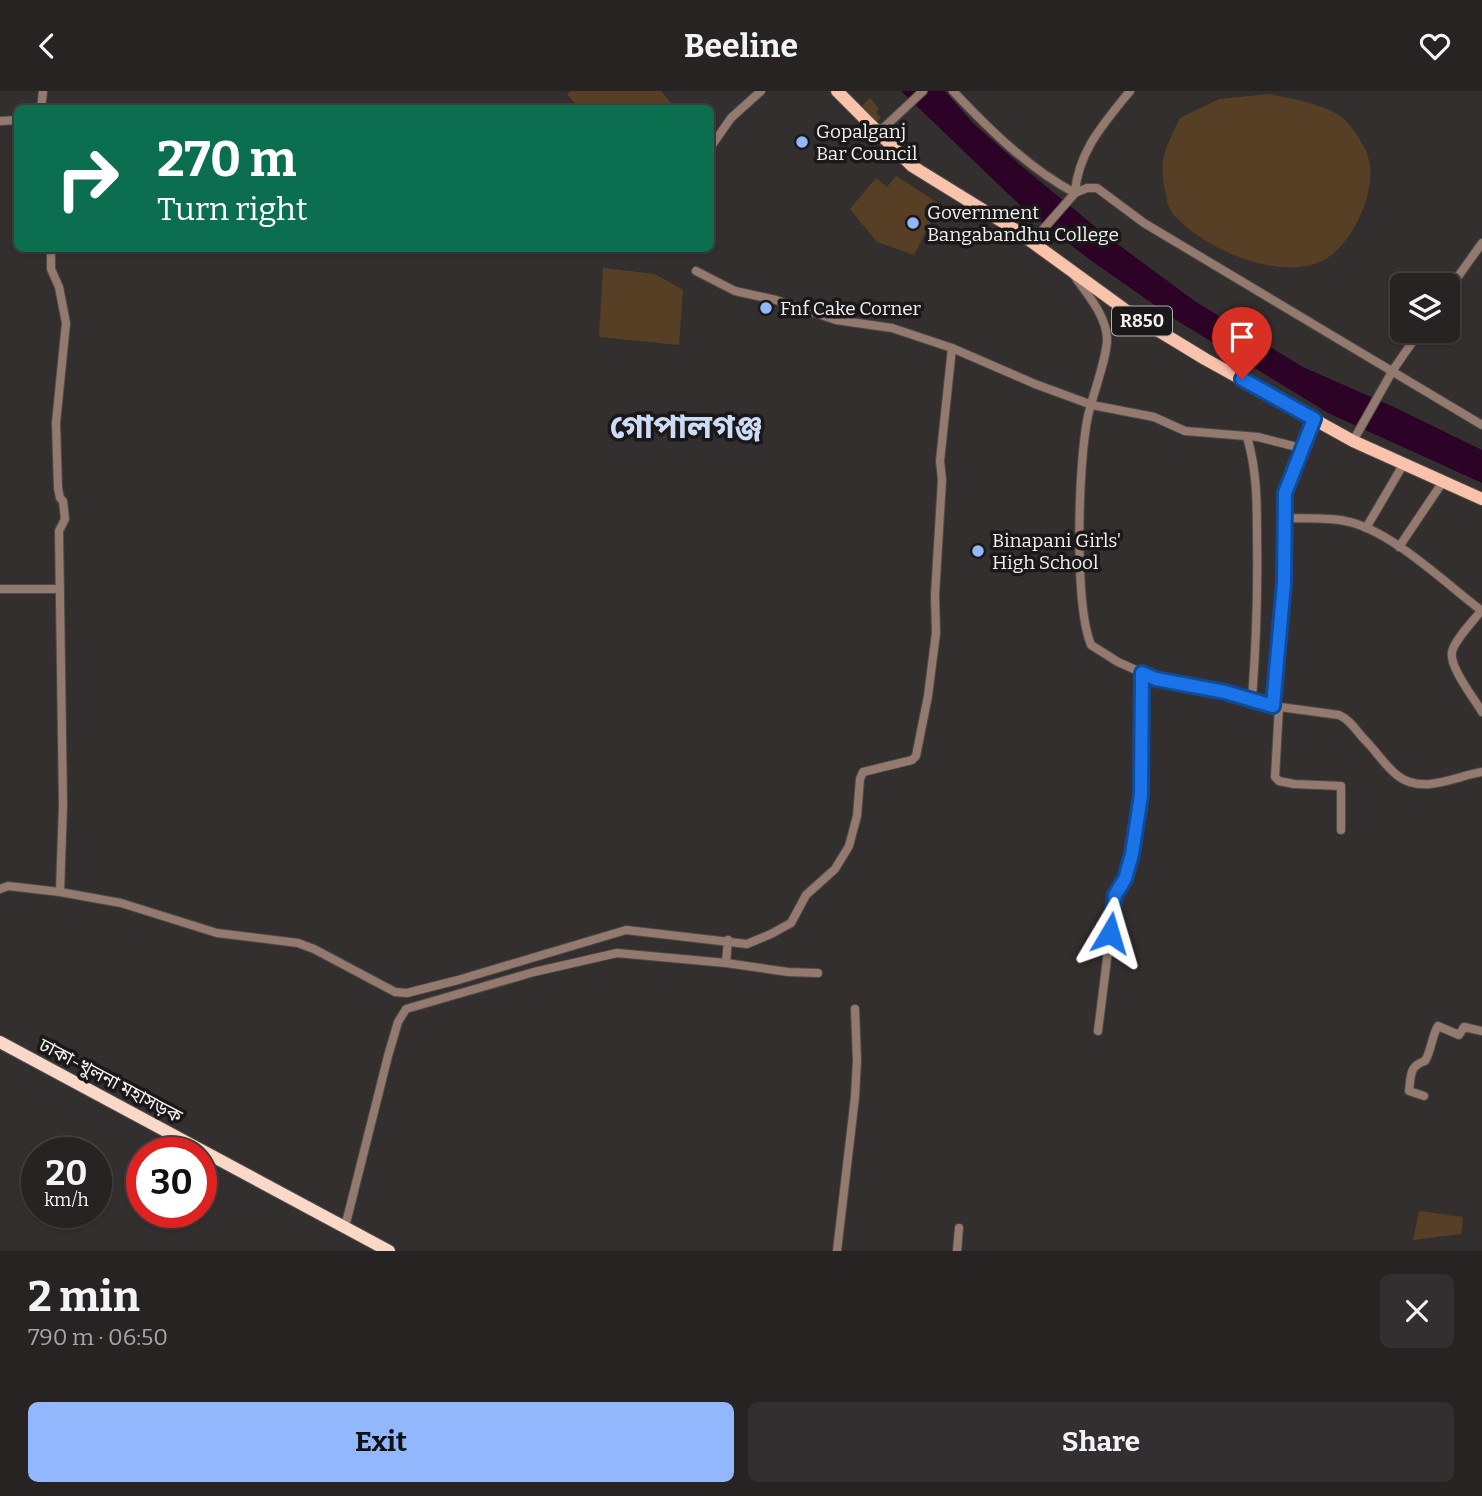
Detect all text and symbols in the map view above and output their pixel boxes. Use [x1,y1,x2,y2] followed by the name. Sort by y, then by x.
[28,27,66,65] icon: back
[684,27,798,65] text: Beeline
[1416,27,1454,65] icon: heart
[816,120,918,165] place label: Gopalganj Bar Council
[157,130,297,189] text: 270 m
[42,133,133,224] icon: right
[794,134,810,150] marker: Gopalganj Bar Council
[157,190,308,228] text: Turn right
[927,201,1119,246] place label: Government Bangabandhu College
[905,215,921,231] marker: Government Bangabandhu College
[1390,273,1460,343] map controls
[1390,273,1460,343] button: layers
[780,297,922,320] place label: Fnf Cake Corner
[758,300,774,316] marker: Fnf Cake Corner
[1112,306,1172,335] road number: R850
[1212,307,1272,379] pin
[1223,318,1261,356] icon: arrive
[610,407,762,447] district label: গোপালগঞ্জ
[992,529,1121,574] place label: Binapani Girls' High School
[970,543,986,559] marker: Binapani Girls' High School
[1073,896,1147,970] position arrow
[34,1033,187,1128] street label: ঢাকা-খুলনা মহাসড়ক
[126,1137,217,1228] speed limit sign: 30
[46,1152,87,1194] text: 20
[44,1189,89,1211] text: km/h
[28,1272,140,1322] text: 2 min
[1380,1274,1454,1348] button: close
[28,1323,168,1351] text: 790 m · 06:50
[28,1402,734,1482] button: Exit
[748,1402,1454,1482] button: Share

